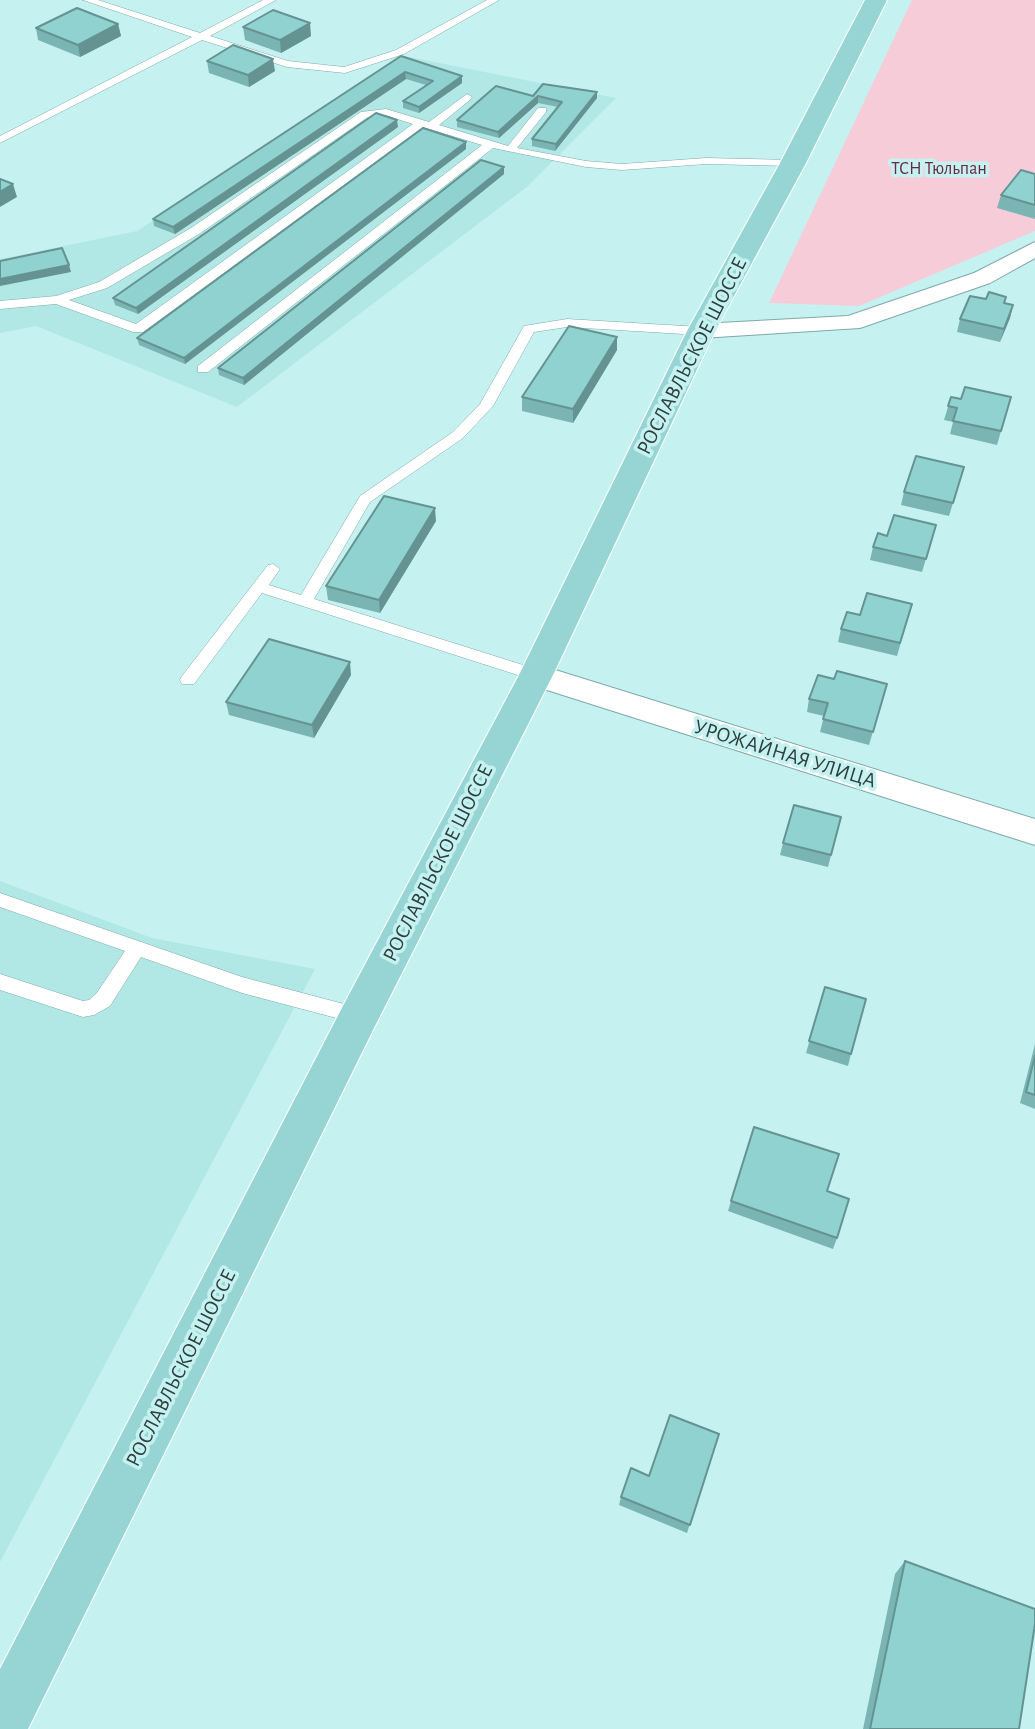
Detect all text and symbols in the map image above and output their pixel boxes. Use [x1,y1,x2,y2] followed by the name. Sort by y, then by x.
[891,158,987,180] park label: ТСН Тюльпан
[631,253,753,459] street label: РОСЛАВЛЬСКОЕ ШОССЕ
[691,714,879,794] street label: УРОЖАЙНАЯ УЛИЦА
[377,760,499,966] street label: РОСЛАВЛЬСКОЕ ШОССЕ
[120,1265,242,1471] street label: РОСЛАВЛЬСКОЕ ШОССЕ

